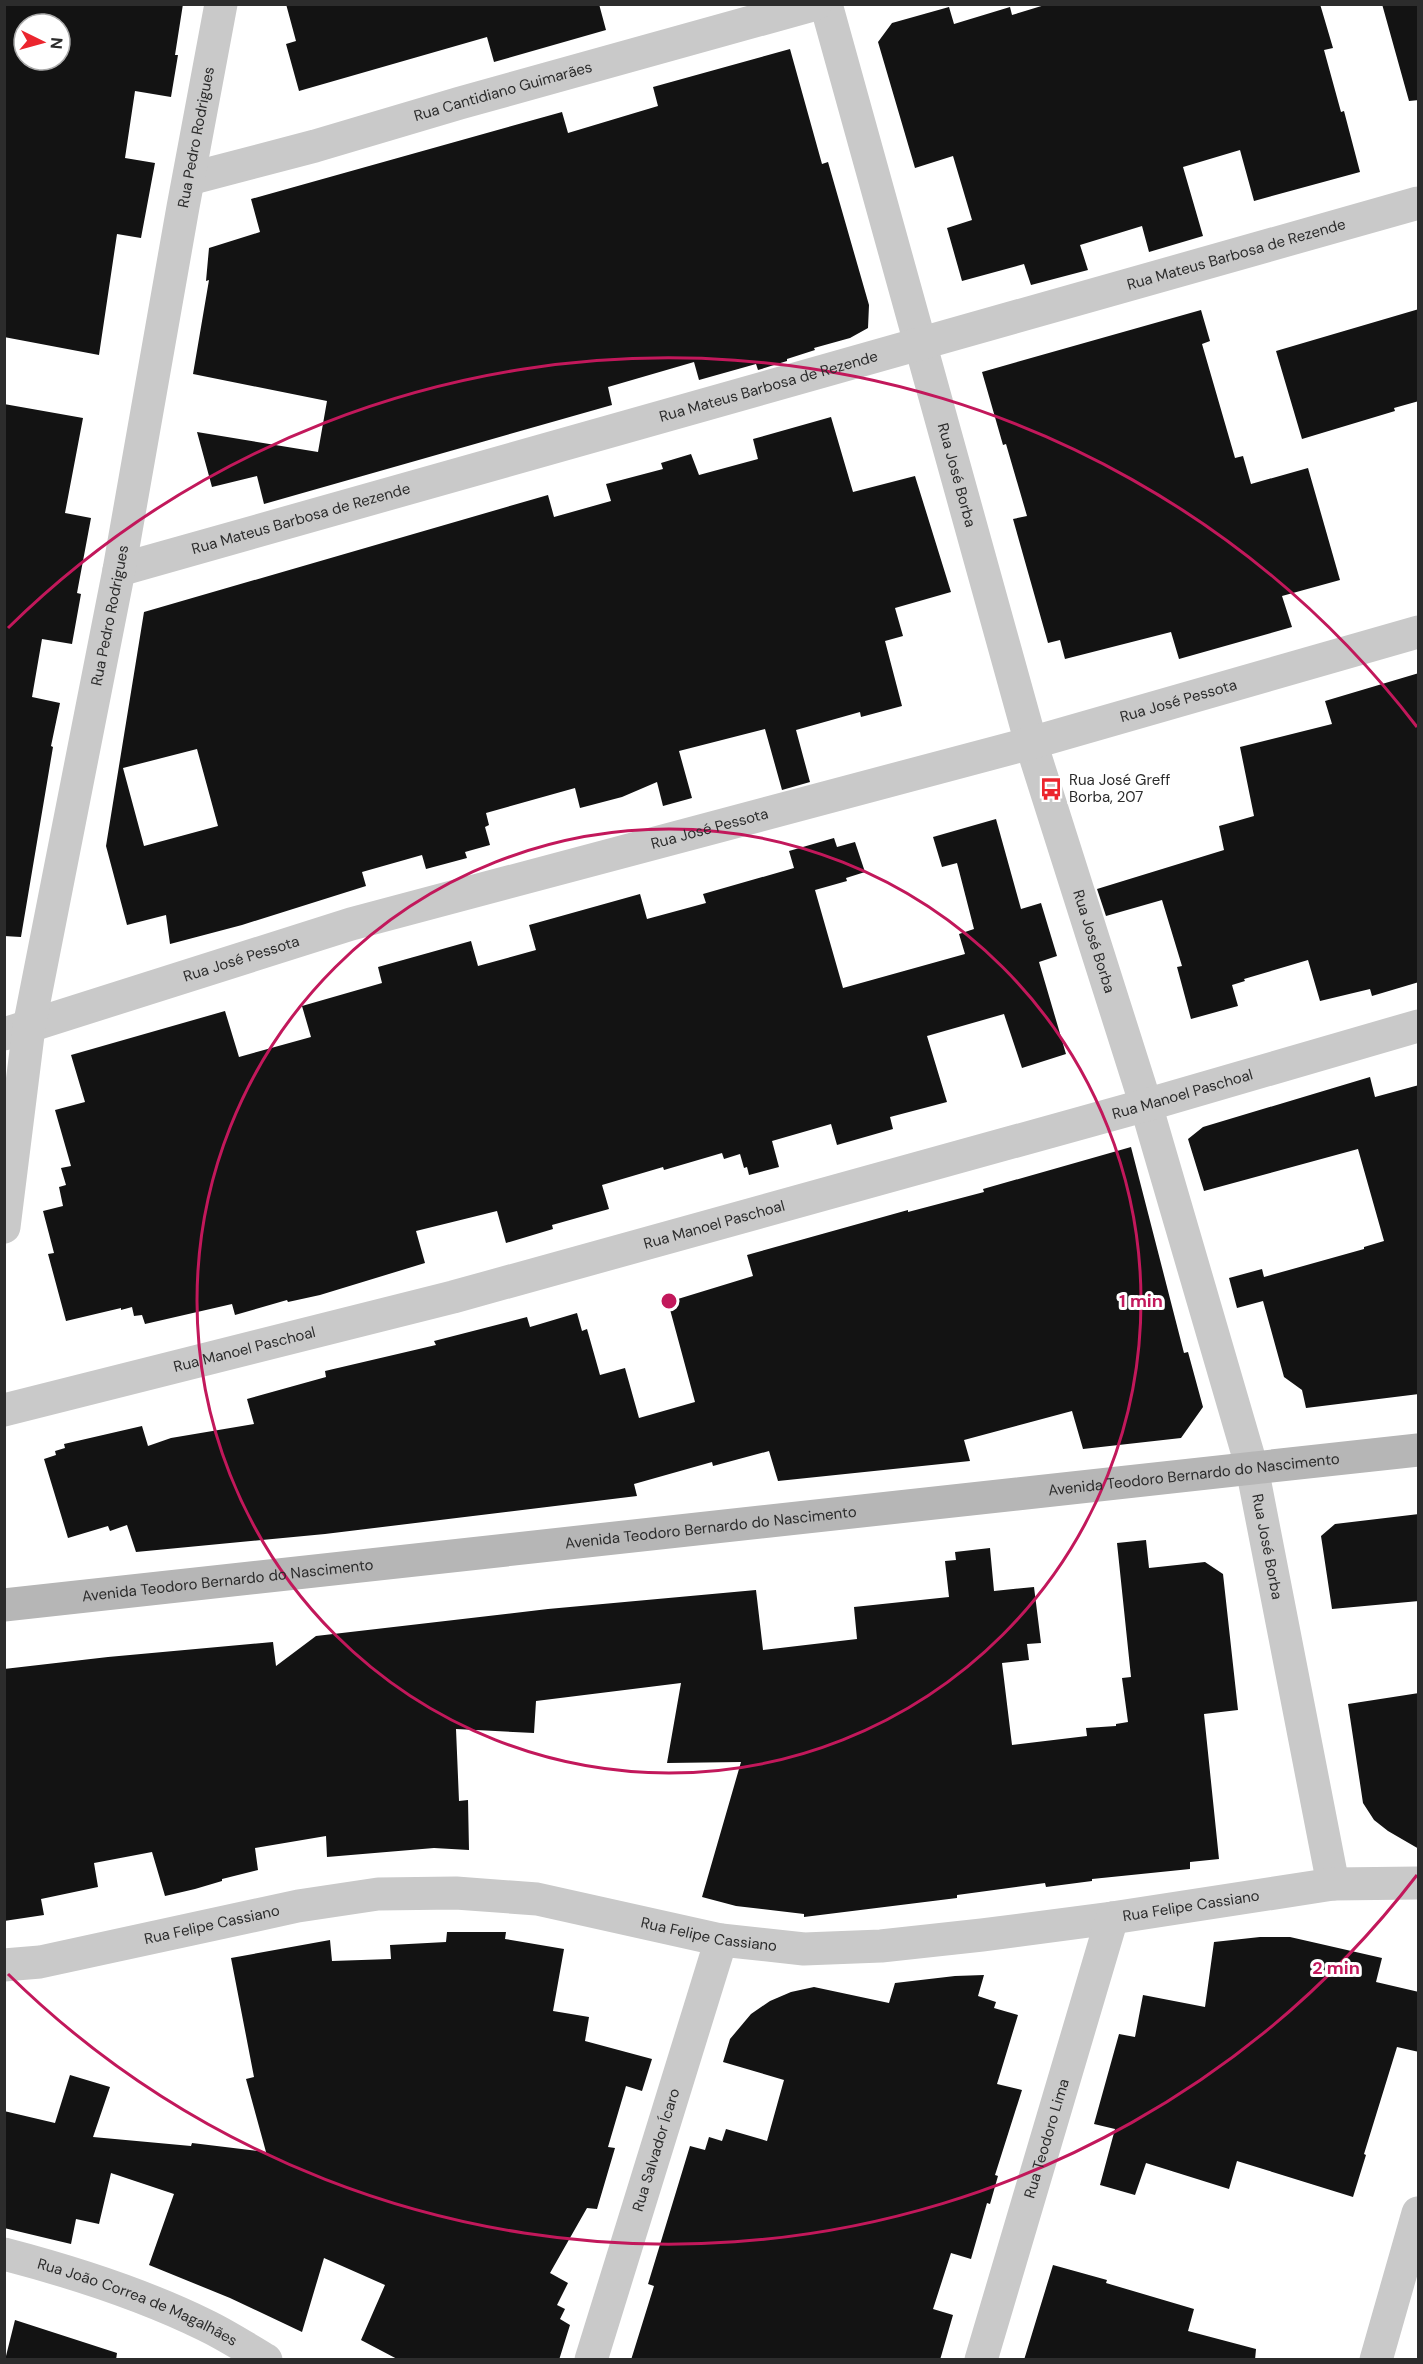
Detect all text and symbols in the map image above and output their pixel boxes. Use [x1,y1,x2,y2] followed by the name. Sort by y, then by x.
[12,12,72,72] north arrow
[45,37,67,50] text: N
[411,57,594,126] street label: Rua Cantidiano Guimarães
[173,65,219,209] street label: Rua Pedro Rodrigues
[1125,214,1348,295] street label: Rua Mateus Barbosa de Rezende
[657,346,880,427] street label: Rua Mateus Barbosa de Rezende
[933,421,981,530] street label: Rua José Borba
[189,478,412,559] street label: Rua Mateus Barbosa de Rezende
[86,543,133,688] street label: Rua Pedro Rodrigues
[1118,674,1239,727] street label: Rua José Pessota
[1069,770,1170,807] place label: Rua José Greff Borba, 207
[1038,776,1064,802] bus stop icon: Rua José Greff Borba, 207
[649,803,770,854] street label: Rua José Pessota
[1068,887,1120,995] street label: Rua José Borba
[181,931,302,987] street label: Rua José Pessota
[1110,1065,1255,1124] street label: Rua Manoel Paschoal
[641,1196,787,1254] street label: Rua Manoel Paschoal
[1119,1289,1163,1313] text: 1 min
[659,1291,679,1311] centre of rings
[171,1322,318,1377] street label: Rua Manoel Paschoal
[1047,1449,1341,1500] street label: Avenida Teodoro Bernardo do Nascimento
[1247,1492,1287,1601] street label: Rua José Borba
[564,1502,858,1553] street label: Avenida Teodoro Bernardo do Nascimento
[81,1555,375,1606] street label: Avenida Teodoro Bernardo do Nascimento
[1121,1885,1261,1926] street label: Rua Felipe Cassiano
[142,1900,282,1949] street label: Rua Felipe Cassiano
[639,1912,778,1956] street label: Rua Felipe Cassiano
[1312,1956,1360,1980] text: 2 min
[1019,2076,1074,2201] street label: Rua Teodoro Lima
[628,2086,685,2214] street label: Rua Salvador Ícaro
[35,2254,241,2351] street label: Rua João Correa de Magalhães

